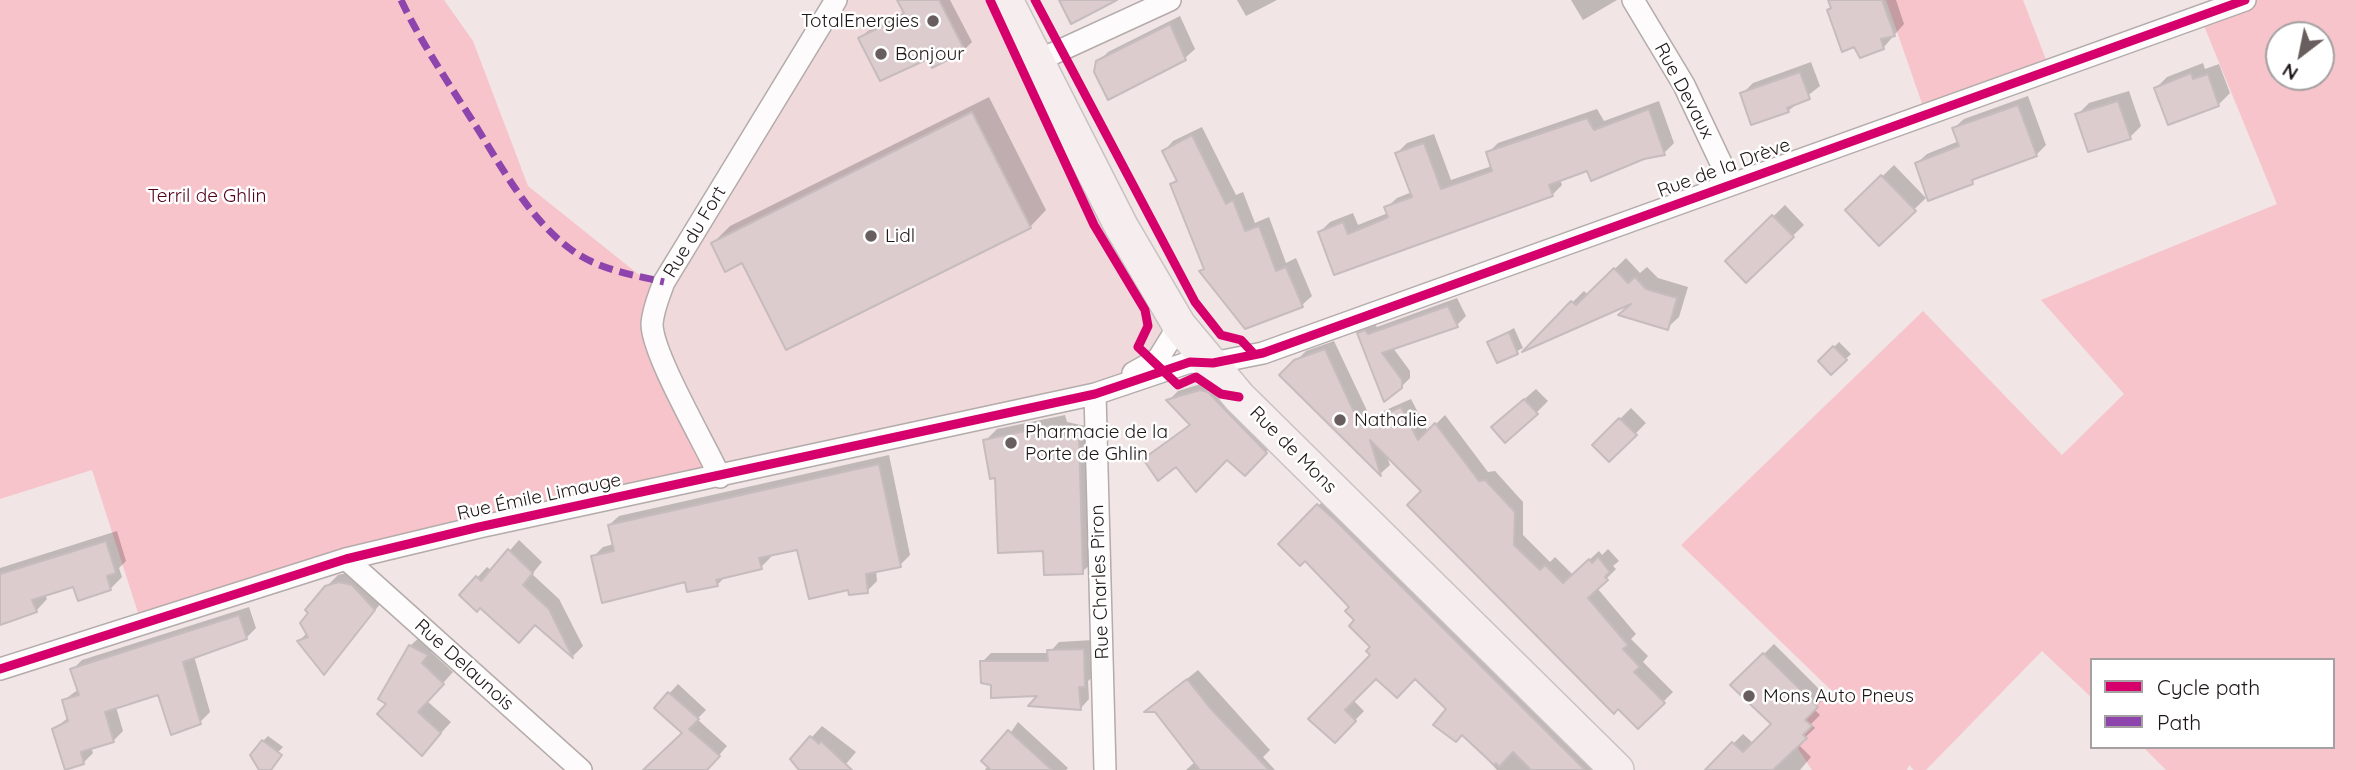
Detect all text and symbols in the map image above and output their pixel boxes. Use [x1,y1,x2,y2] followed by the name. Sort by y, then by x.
[801,10,919,32] place label: TotalEnergies
[925,13,941,29] marker: TotalEnergies
[2265,21,2335,91] north arrow
[1649,39,1719,143] street label: Rue Devaux
[895,43,965,65] place label: Bonjour
[873,46,889,62] marker: Bonjour
[2278,58,2302,86] text: N
[1654,133,1794,203] street label: Rue de la Drève
[659,182,731,282] street label: Rue du Fort
[147,185,267,207] park label: Terril de Ghlin
[885,225,915,247] place label: Lidl
[863,228,879,244] marker: Lidl
[1245,402,1341,498] street label: Rue de Mons
[1354,409,1427,431] place label: Nathalie
[1332,412,1348,428] marker: Nathalie
[1025,421,1168,465] place label: Pharmacie de la Porte de Ghlin
[1003,435,1019,451] marker: Pharmacie de la Porte de Ghlin
[455,468,623,526] street label: Rue Émile Limauge
[1086,504,1114,660] street label: Rue Charles Piron
[410,614,518,716] street label: Rue Delaunois
[2090,658,2335,749] legend
[2157,674,2260,700] text: Cycle path
[1763,685,1914,707] place label: Mons Auto Pneus
[1741,688,1757,704] marker: Mons Auto Pneus
[2157,709,2201,735] text: Path

